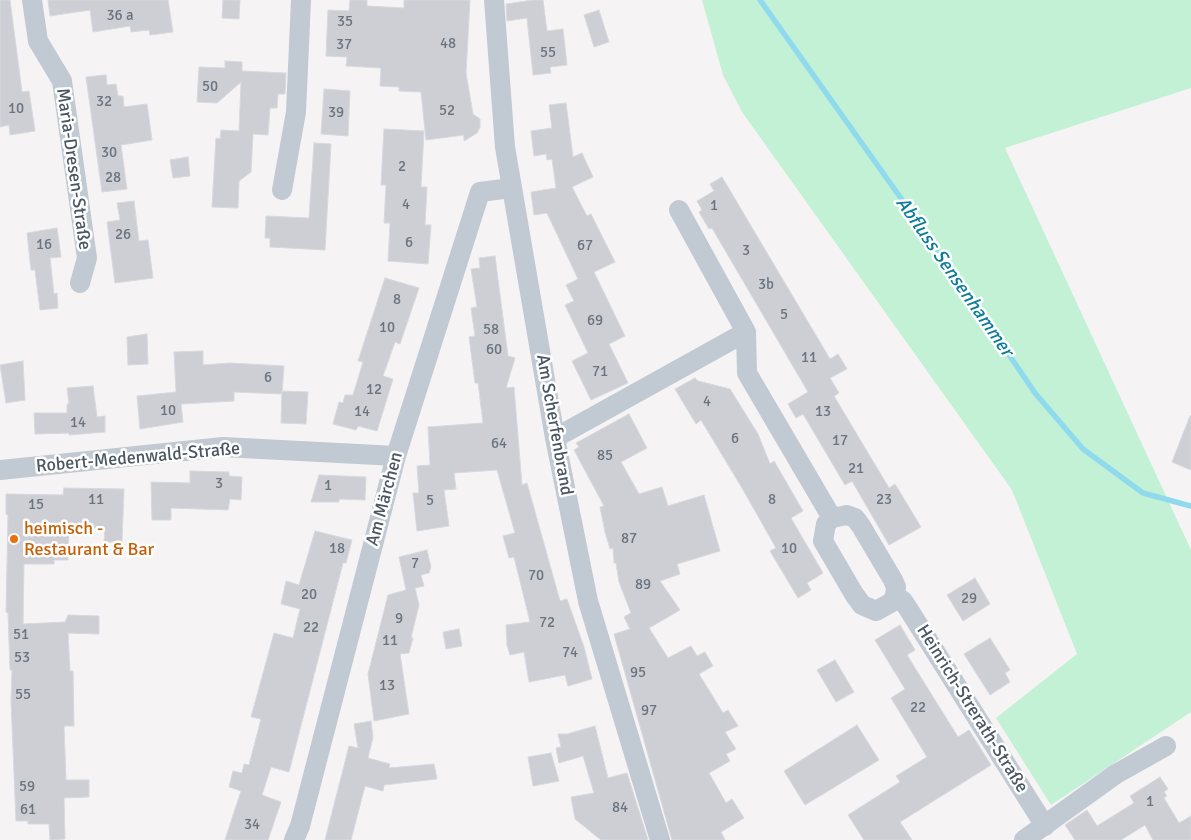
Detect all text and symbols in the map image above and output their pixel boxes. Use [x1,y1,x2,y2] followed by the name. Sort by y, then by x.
[106,7,134,25] house number: 36 a
[337,13,353,31] house number: 35
[440,35,456,53] house number: 48
[336,36,352,54] house number: 37
[540,44,556,62] house number: 55
[202,78,218,96] house number: 50
[51,87,95,251] street label: Maria-Dresen-Straße
[96,93,112,111] house number: 32
[8,100,24,118] house number: 10
[439,102,455,120] house number: 52
[328,104,344,122] house number: 39
[101,144,117,162] house number: 30
[398,158,406,176] house number: 2
[105,169,121,187] house number: 28
[890,193,1018,361] water label: Abfluss Sensenhammer
[402,196,410,214] house number: 4
[710,197,718,215] house number: 1
[115,226,131,244] house number: 26
[405,234,413,252] house number: 6
[36,236,52,254] house number: 16
[577,237,593,255] house number: 67
[742,242,750,260] house number: 3
[758,276,774,294] house number: 3b
[393,291,401,309] house number: 8
[780,306,788,324] house number: 5
[587,312,603,330] house number: 69
[379,319,395,337] house number: 10
[483,321,499,339] house number: 58
[486,341,502,359] house number: 60
[801,349,817,367] house number: 11
[531,353,577,497] street label: Am Scherfenbrand
[592,363,608,381] house number: 71
[264,369,272,387] house number: 6
[366,381,382,399] house number: 12
[703,393,711,411] house number: 4
[160,402,176,420] house number: 10
[354,403,370,421] house number: 14
[815,403,831,421] house number: 13
[70,414,86,432] house number: 14
[731,430,739,448] house number: 6
[832,432,848,450] house number: 17
[491,435,507,453] house number: 64
[35,438,241,478] street label: Robert-Medenwald-Straße
[597,447,613,465] house number: 85
[362,450,408,548] street label: Am Märchen
[848,460,864,478] house number: 21
[215,475,223,493] house number: 3
[324,477,332,495] house number: 1
[88,491,104,509] house number: 11
[768,491,776,509] house number: 8
[876,491,892,509] house number: 23
[426,492,434,510] house number: 5
[28,496,44,514] house number: 15
[24,518,154,560] place label: heimisch - Restaurant & Bar
[621,530,637,548] house number: 87
[8,533,20,545] marker: heimisch - Restaurant & Bar
[329,540,345,558] house number: 18
[781,540,797,558] house number: 10
[411,555,419,573] house number: 7
[528,567,544,585] house number: 70
[635,576,651,594] house number: 89
[301,586,317,604] house number: 20
[961,590,977,608] house number: 29
[395,610,403,628] house number: 9
[539,614,555,632] house number: 72
[303,619,319,637] house number: 22
[911,621,1033,797] street label: Heinrich-Strerath-Straße
[13,626,29,644] house number: 51
[382,632,398,650] house number: 11
[562,644,578,662] house number: 74
[14,649,30,667] house number: 53
[630,664,646,682] house number: 95
[379,677,395,695] house number: 13
[15,686,31,704] house number: 55
[910,699,926,717] house number: 22
[641,702,657,720] house number: 97
[19,778,35,796] house number: 59
[1146,793,1154,811] house number: 1
[612,799,628,817] house number: 84
[20,801,36,819] house number: 61
[244,816,260,834] house number: 34

